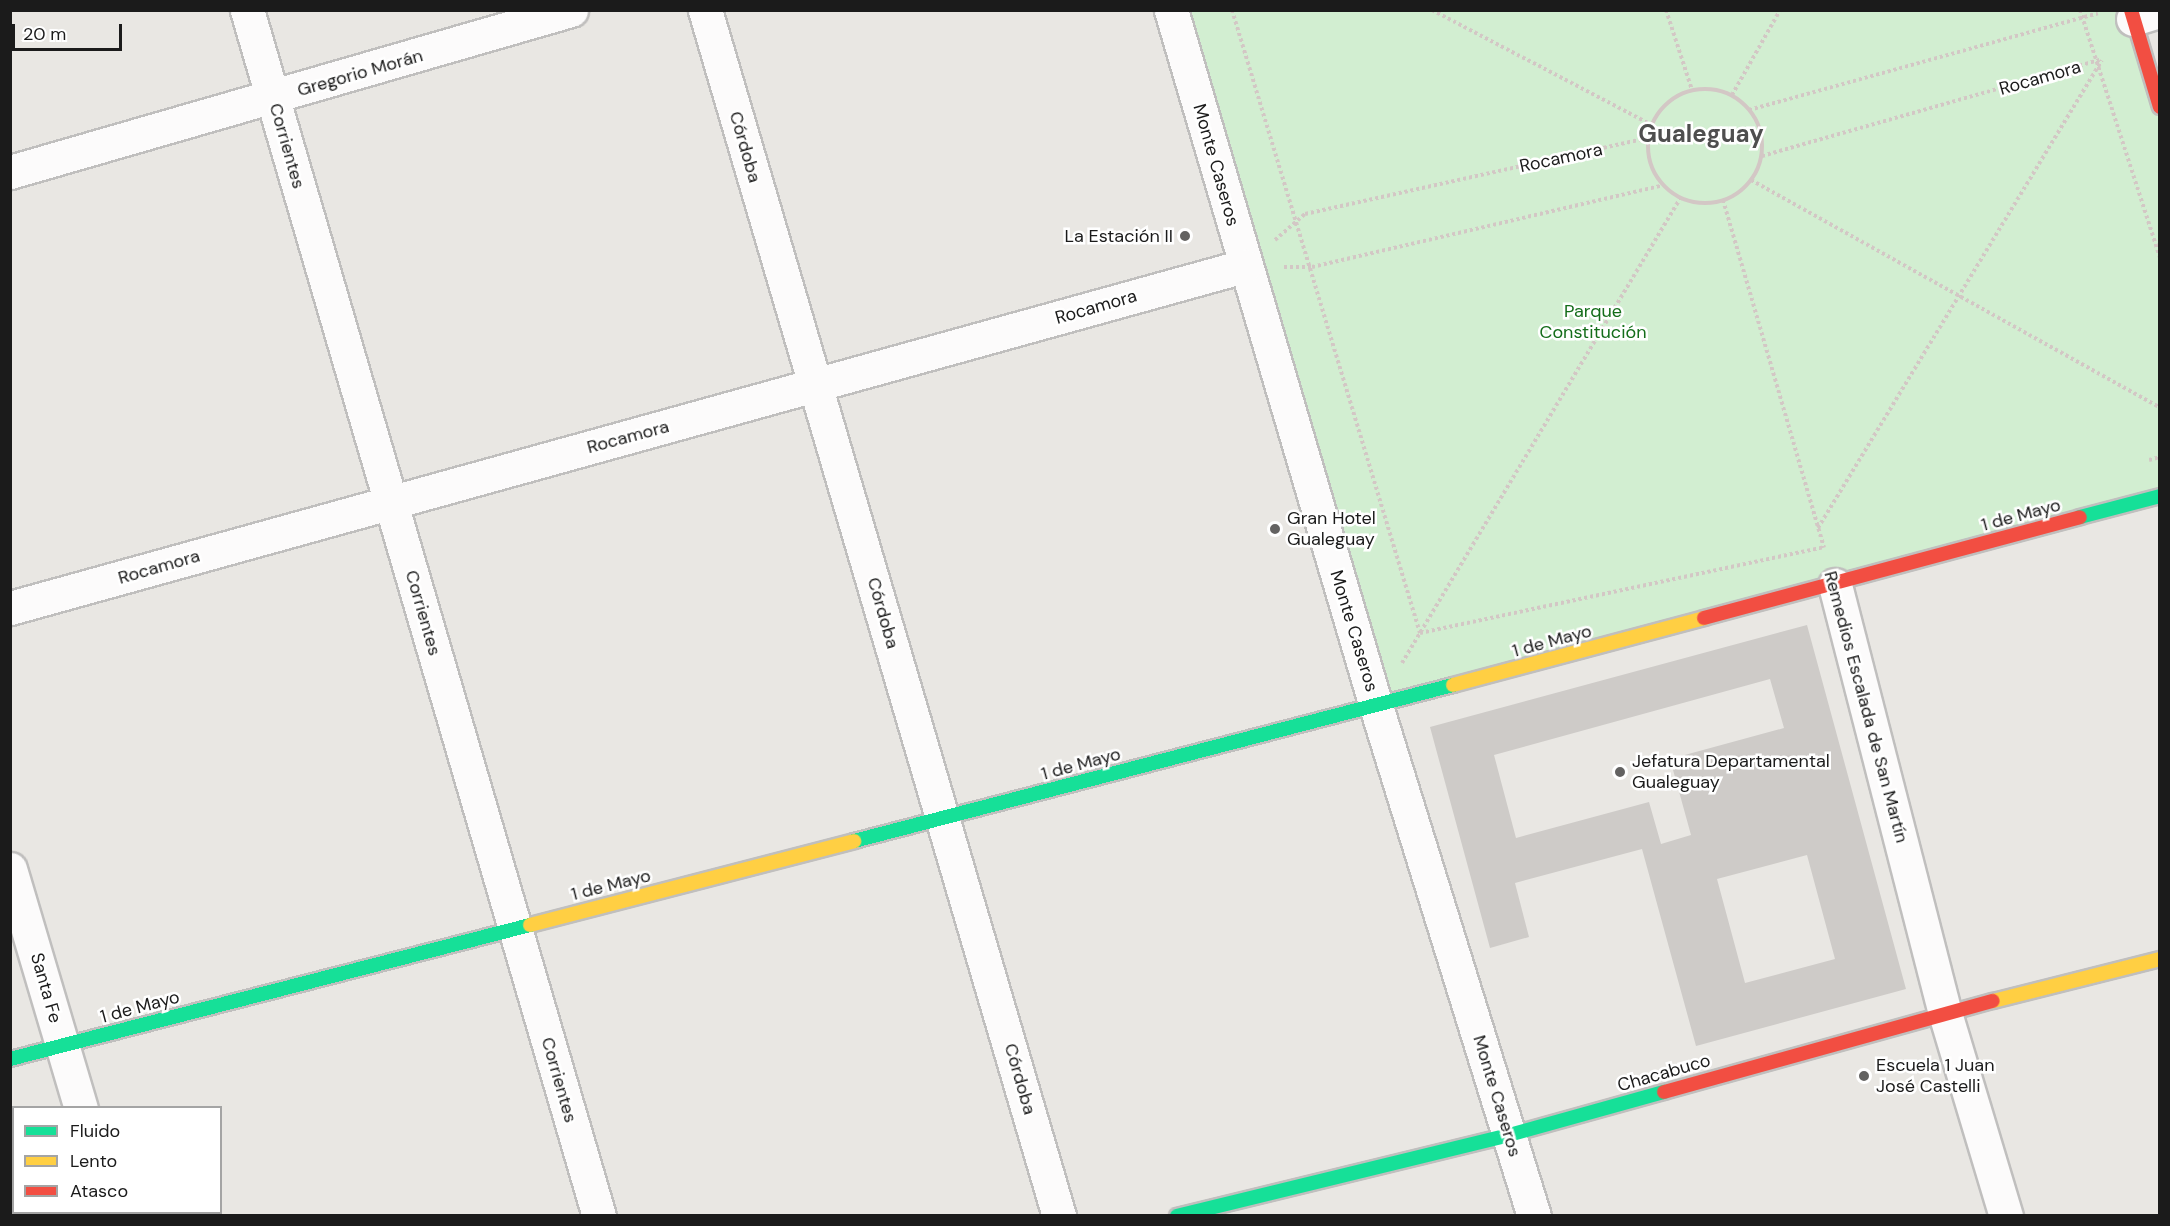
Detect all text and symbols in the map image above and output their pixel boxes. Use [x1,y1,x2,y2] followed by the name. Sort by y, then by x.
[15,12,124,50] scale bar
[23,22,66,46] text: 20 m
[295,45,425,101] street label: Gregorio Morán
[1997,56,2083,100] street label: Rocamora
[265,101,309,191] street label: Corrientes
[1188,101,1244,229] street label: Monte Caseros
[725,109,765,185] street label: Córdoba
[1638,120,1764,148] district label: Gualeguay
[1518,139,1604,177] street label: Rocamora
[1064,225,1173,247] place label: La Estación II
[1178,229,1192,243] marker: La Estación II
[1053,285,1139,329] street label: Rocamora
[1540,301,1646,344] park label: Parque Constitución
[585,416,671,458] street label: Rocamora
[1979,494,2063,536] street label: 1 de Mayo
[1287,508,1376,550] place label: Gran Hotel Gualeguay
[1268,522,1282,536] marker: Gran Hotel Gualeguay
[116,545,202,589] street label: Rocamora
[401,568,445,658] street label: Corrientes
[1325,568,1383,694] street label: Monte Caseros
[1819,569,1913,845] street label: Remedios Escalada de San Martín
[863,575,903,651] street label: Córdoba
[1510,620,1594,662] street label: 1 de Mayo
[1039,743,1123,785] street label: 1 de Mayo
[1632,751,1830,794] place label: Jefatura Departamental Gualeguay
[1613,765,1627,779] marker: Jefatura Departamental Gualeguay
[569,865,653,905] street label: 1 de Mayo
[26,951,66,1025] street label: Santa Fe
[98,986,182,1028] street label: 1 de Mayo
[1468,1033,1526,1159] street label: Monte Caseros
[537,1035,581,1125] street label: Corrientes
[1000,1041,1040,1117] street label: Córdoba
[1615,1049,1713,1097] street label: Chacabuco
[1876,1055,1994,1098] place label: Escuela 1 Juan José Castelli
[1857,1069,1871,1083] marker: Escuela 1 Juan José Castelli
[12,1106,222,1214] legend
[70,1119,120,1143] text: Fluido
[70,1149,117,1173] text: Lento
[70,1179,128,1203] text: Atasco

